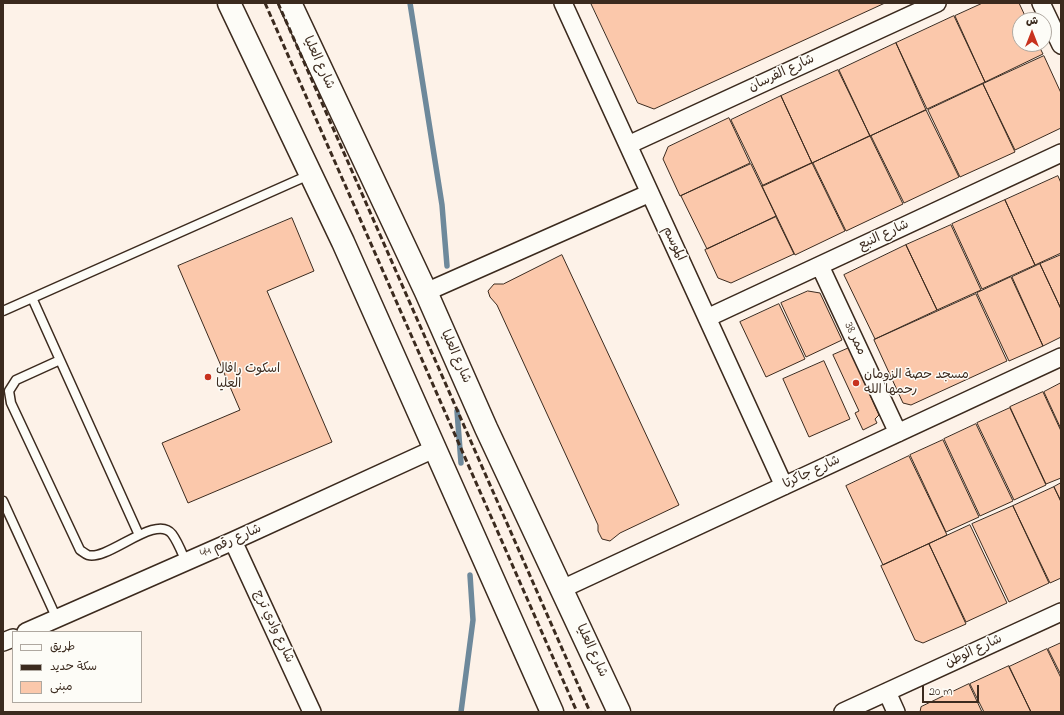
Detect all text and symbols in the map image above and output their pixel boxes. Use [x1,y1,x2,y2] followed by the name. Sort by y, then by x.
[1012,12,1052,52] north arrow
[1026,13,1038,29] text: ش
[299,34,337,92] street label: شارع العليا
[747,52,817,96] street label: شارع الفرسان
[856,218,912,254] street label: شارع النبع
[658,224,688,264] street label: الموسم
[840,320,868,358] street label: ممر 38
[436,328,474,386] street label: شارع العليا
[216,362,280,393] place label: اسكوت رافال العليا
[864,368,969,399] place label: مسجد حصة الزومان رحمها الله
[203,372,213,382] marker: اسكوت رافال العليا
[851,378,861,388] marker: مسجد حصة الزومان رحمها الله
[781,453,843,493] street label: شارع جاكرتا
[198,522,264,562] street label: شارع رقم 44
[249,588,297,666] street label: شارع وادي ترج
[572,622,610,680] street label: شارع العليا
[12,631,142,703] legend
[943,632,1005,672] street label: شارع الوطن
[50,638,75,656] text: طريق
[50,658,97,676] text: سكة حديد
[924,677,981,703] scale bar
[50,678,73,696] text: مبنى
[929,683,952,701] text: 20 m

